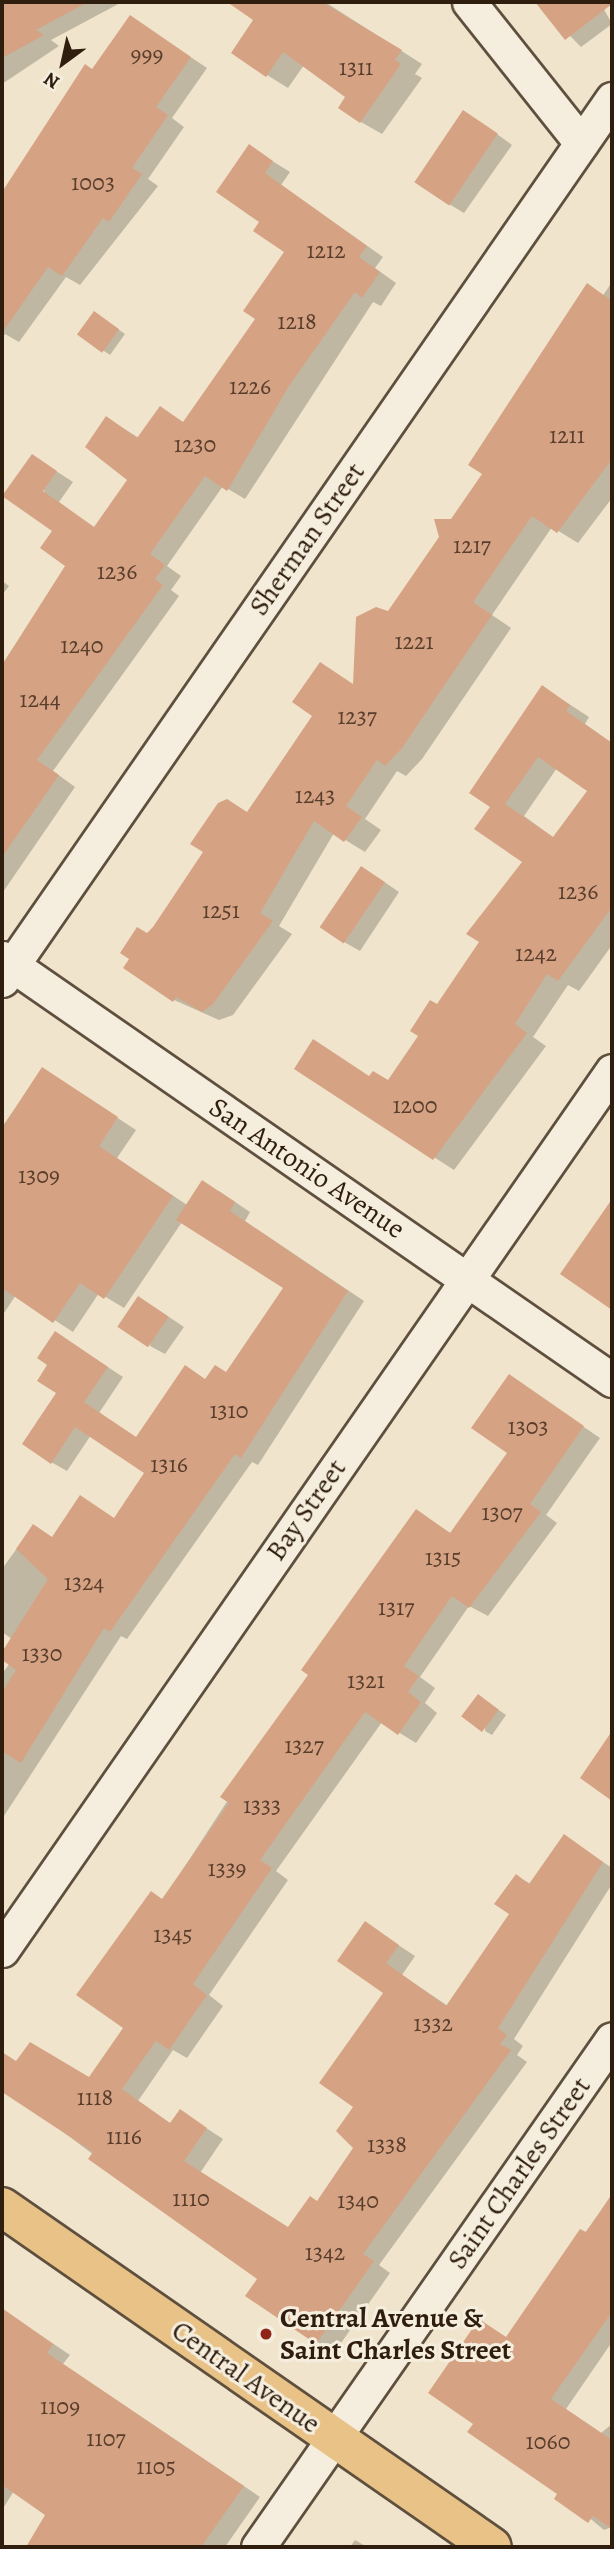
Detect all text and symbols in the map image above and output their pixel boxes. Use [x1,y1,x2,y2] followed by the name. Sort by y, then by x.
[28,28,98,98] north arrow
[131,41,163,69] house number: 999
[339,54,373,82] house number: 1311
[39,66,64,95] text: N
[71,169,115,197] house number: 1003
[306,237,346,265] house number: 1212
[277,308,317,336] house number: 1218
[229,373,271,401] house number: 1226
[549,422,585,450] house number: 1211
[174,431,216,459] house number: 1230
[242,456,372,622] street label: Sherman Street
[453,532,491,560] house number: 1217
[97,558,137,586] house number: 1236
[394,628,434,656] house number: 1221
[60,632,104,660] house number: 1240
[19,686,61,714] house number: 1244
[337,703,377,731] house number: 1237
[295,782,335,810] house number: 1243
[558,878,598,906] house number: 1236
[202,897,240,925] house number: 1251
[515,940,557,968] house number: 1242
[203,1090,411,1246] street label: San Antonio Avenue
[392,1092,438,1120] house number: 1200
[18,1162,60,1190] house number: 1309
[209,1397,249,1425] house number: 1310
[508,1413,548,1441] house number: 1303
[150,1451,188,1479] house number: 1316
[259,1453,353,1567] street label: Bay Street
[481,1499,523,1527] house number: 1307
[425,1544,461,1572] house number: 1315
[64,1569,104,1597] house number: 1324
[378,1594,414,1622] house number: 1317
[22,1640,62,1668] house number: 1330
[347,1667,385,1695] house number: 1321
[284,1732,324,1760] house number: 1327
[243,1792,281,1820] house number: 1333
[207,1855,247,1883] house number: 1339
[153,1921,193,1949] house number: 1345
[413,2010,453,2038] house number: 1332
[440,2071,598,2275] street label: Saint Charles Street
[77,2084,113,2112] house number: 1118
[106,2123,142,2151] house number: 1116
[367,2131,407,2159] house number: 1338
[172,2185,210,2213] house number: 1110
[337,2187,379,2215] house number: 1340
[305,2239,345,2267] house number: 1342
[280,2301,511,2367] place label: Central Avenue & Saint Charles Street
[165,2314,327,2440] street label: Central Avenue
[258,2326,274,2342] marker: Central Avenue & Saint Charles Street
[40,2393,80,2421] house number: 1109
[86,2425,126,2453] house number: 1107
[526,2428,570,2456] house number: 1060
[136,2453,176,2481] house number: 1105

